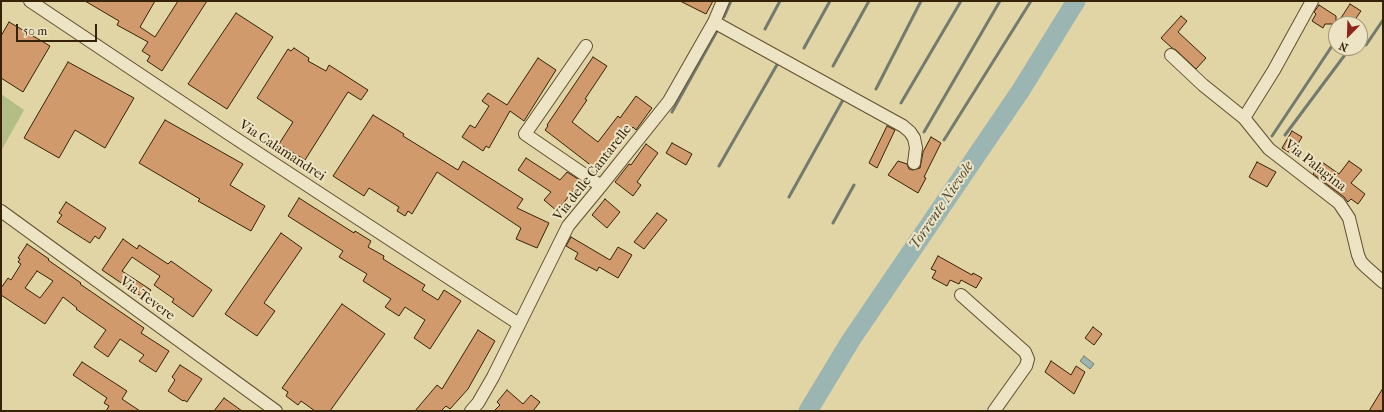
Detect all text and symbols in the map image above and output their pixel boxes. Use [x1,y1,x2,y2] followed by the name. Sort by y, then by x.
[18,16,99,42] scale bar
[1328,16,1368,56] north arrow
[23,24,47,38] text: 50 m
[1337,39,1350,54] text: N
[236,117,328,185] street label: Via Calamandrei
[550,122,636,224] street label: Via delle Cantarelle
[1281,137,1349,195] street label: Via Palagina
[906,158,978,254] water label: Torrente Nievole
[116,273,178,325] street label: Via Tevere

